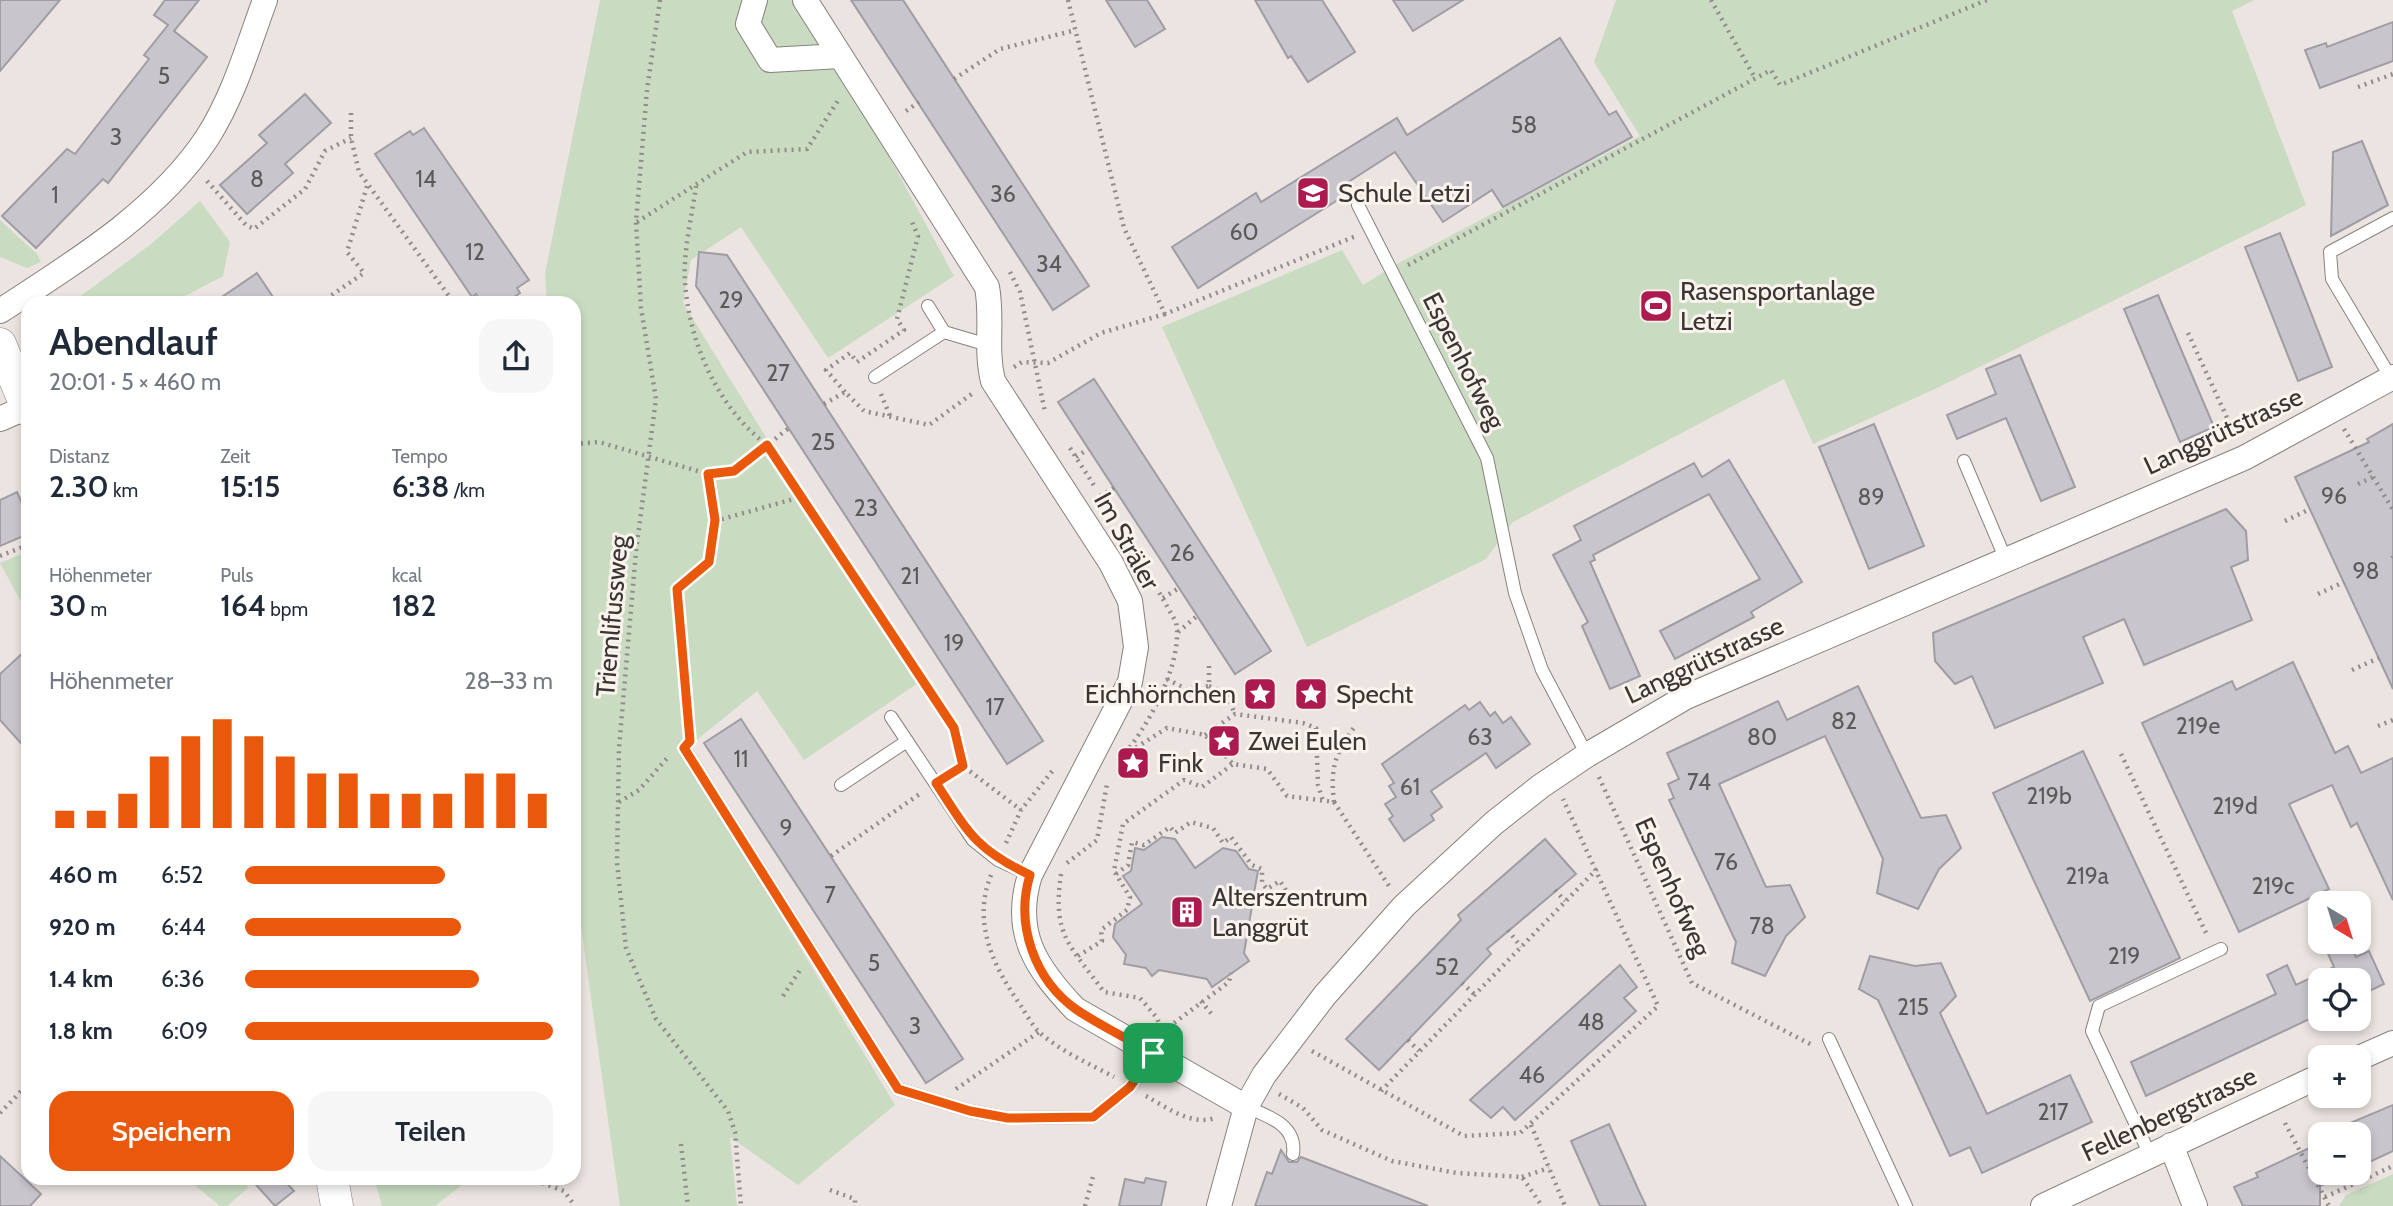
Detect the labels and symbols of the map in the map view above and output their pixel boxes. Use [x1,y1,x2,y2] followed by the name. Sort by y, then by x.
[158,62,170,90] house number: 5
[1511,111,1537,139] house number: 58
[110,123,122,151] house number: 3
[250,165,264,193] house number: 8
[416,165,436,193] house number: 14
[1294,174,1332,212] school or university icon: Schule Letzi
[1338,177,1470,209] place label: Schule Letzi
[990,180,1016,208] house number: 36
[51,181,59,209] house number: 1
[1229,218,1259,246] house number: 60
[465,238,485,266] house number: 12
[1036,250,1062,278] house number: 34
[1680,275,1875,337] place label: Rasensportanlage Letzi
[718,286,744,314] house number: 29
[1416,287,1513,436] street label: Espenhofweg
[1637,287,1675,325] sports icon: Rasensportanlage Letzi
[766,359,790,387] house number: 27
[2139,380,2307,482] street label: Langgrütstrasse
[811,428,835,456] house number: 25
[2321,482,2347,510] house number: 96
[1857,483,1885,511] house number: 89
[1087,487,1167,596] street label: Im Sträler
[854,494,878,522] house number: 23
[589,533,635,698] street label: Triemlifussweg
[1169,539,1195,567] house number: 26
[2352,557,2380,585] house number: 98
[900,562,920,590] house number: 21
[1620,609,1788,711] street label: Langgrütstrasse
[944,629,964,657] house number: 19
[1241,675,1279,713] place icon: Eichhörnchen
[1292,675,1330,713] place icon: Specht
[1085,678,1236,710] place label: Eichhörnchen
[1336,678,1414,710] place label: Specht
[985,693,1005,721] house number: 17
[1831,707,1857,735] house number: 82
[2176,712,2220,740] house number: 219e
[1205,722,1243,760] place icon: Zwei Eulen
[1467,723,1493,751] house number: 63
[1747,723,1777,751] house number: 80
[1248,725,1367,757] place label: Zwei Eulen
[1114,744,1152,782] place icon: Fink
[734,745,749,773] house number: 11
[1158,747,1203,779] place label: Fink
[1687,768,1711,796] house number: 74
[1400,773,1420,801] house number: 61
[2026,782,2072,810] house number: 219b
[2212,792,2258,820] house number: 219d
[1628,812,1718,963] street label: Espenhofweg
[779,814,793,842] house number: 9
[1714,848,1738,876] house number: 76
[2065,862,2109,890] house number: 219a
[2251,872,2295,900] house number: 219c
[824,881,836,909] house number: 7
[1212,881,1368,943] place label: Alterszentrum Langgrüt
[2308,891,2371,954] north arrow
[1168,893,1206,931] building icon: Alterszentrum Langgrüt
[1749,912,1775,940] house number: 78
[2108,942,2140,970] house number: 219
[868,949,880,977] house number: 5
[1435,953,1459,981] house number: 52
[1897,993,1929,1021] house number: 215
[1577,1008,1605,1036] house number: 48
[909,1012,921,1040] house number: 3
[1123,1023,1183,1083] pin
[2076,1059,2262,1169] street label: Fellenbergstrasse
[1519,1061,1545,1089] house number: 46
[2037,1098,2069,1126] house number: 217

